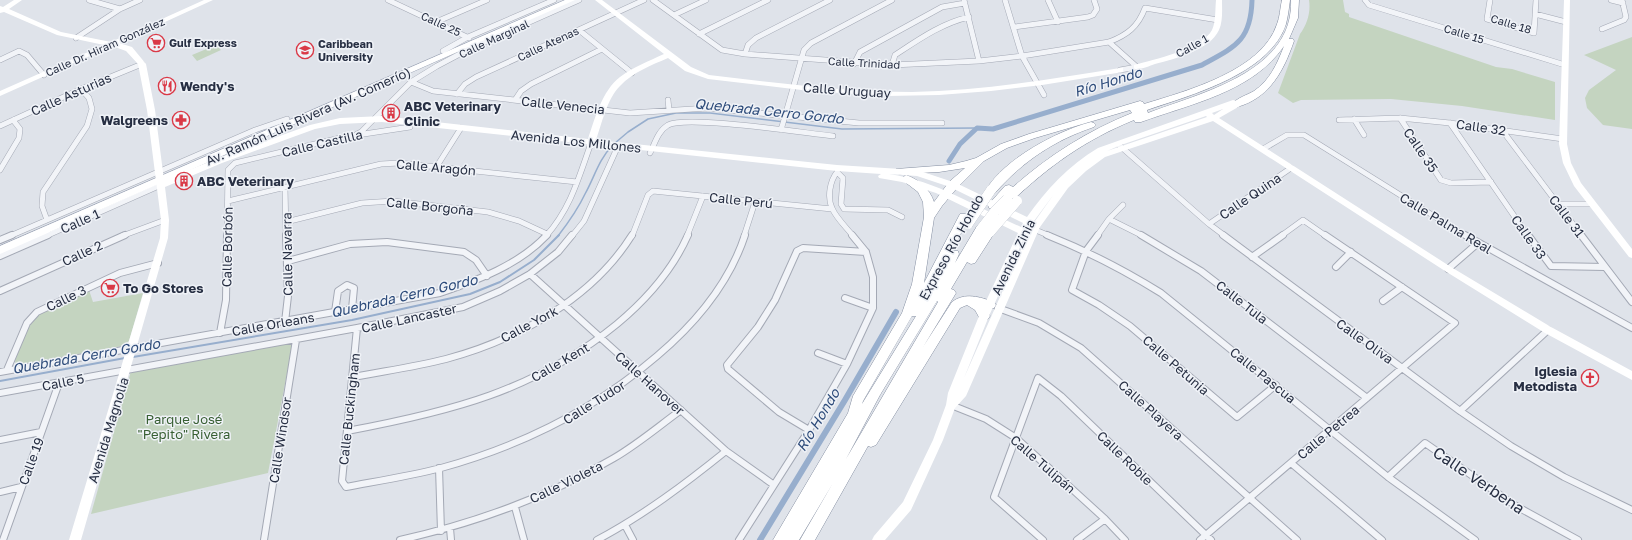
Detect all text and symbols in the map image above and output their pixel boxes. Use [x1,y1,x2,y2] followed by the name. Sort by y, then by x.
[419,9,463,38] street label: Calle 25
[1489,11,1533,36] street label: Calle 18
[43,14,167,79] street label: Calle Dr. Hiram González
[457,16,531,60] street label: Calle Marginal
[1442,21,1486,46] street label: Calle 15
[515,24,581,63] street label: Calle Atenas
[1173,31,1210,60] street label: Calle 1
[146,33,166,53] supermarket icon: Gulf Express
[169,36,237,49] place label: Gulf Express
[318,37,374,63] place label: Caribbean University
[295,40,315,60] school or university icon: Caribbean University
[828,54,900,71] street label: Calle Trinidad
[203,63,413,169] street label: Av. Ramón Luis Rivera (Av. Comerío)
[1072,63,1145,100] water label: Río Hondo
[28,69,114,119] street label: Calle Asturias
[157,76,177,96] restaurant icon: Wendy's
[180,78,235,94] place label: Wendy's
[803,79,892,101] street label: Calle Uruguay
[520,93,606,117] street label: Calle Venecia
[694,94,846,127] water label: Quebrada Cerro Gordo
[404,98,501,129] place label: ABC Veterinary Clinic
[381,103,401,123] building icon: ABC Veterinary Clinic
[171,110,191,130] pharmacy icon: Walgreens
[100,112,168,128] place label: Walgreens
[1455,116,1507,138] street label: Calle 32
[1400,125,1442,175] street label: Calle 35
[280,126,364,160] street label: Calle Castilla
[510,126,642,156] street label: Avenida Los Millones
[395,156,477,178] street label: Calle Aragón
[1216,169,1284,223] street label: Calle Quina
[174,171,194,191] building icon: ABC Veterinary
[197,173,294,189] place label: ABC Veterinary
[708,189,774,211] street label: Calle Perú
[1397,189,1495,257] street label: Calle Palma Real
[915,191,987,303] street label: Expreso Río Hondo
[1546,192,1588,240] street label: Calle 31
[386,193,474,219] street label: Calle Borgoña
[58,205,102,237] street label: Calle 1
[218,207,236,287] street label: Calle Borbón
[278,212,296,296] street label: Calle Navarra
[1508,212,1550,262] street label: Calle 33
[988,216,1038,298] street label: Avenida Zinia
[59,237,105,269] street label: Calle 2
[329,270,480,321] water label: Quebrada Cerro Gordo
[1213,277,1271,327] street label: Calle Tula
[100,278,120,298] supermarket icon: To Go Stores
[123,280,203,296] place label: To Go Stores
[43,281,89,315] street label: Calle 3
[360,300,458,336] street label: Calle Lancaster
[498,302,561,346] street label: Calle York
[230,309,316,339] street label: Calle Orleans
[1333,315,1397,367] street label: Calle Oliva
[1139,332,1213,398] street label: Calle Petunia
[11,334,163,377] water label: Quebrada Cerro Gordo
[528,339,592,385] street label: Calle Kent
[1227,344,1299,406] street label: Calle Pascua
[612,348,688,418] street label: Calle Hanover
[335,352,363,466] street label: Calle Buckingham
[1513,363,1577,394] place label: Iglesia Metodista
[1580,368,1600,388] church icon: Iglesia Metodista
[41,370,85,394] street label: Calle 5
[84,375,132,485] street label: Avenida Magnolia
[560,376,628,428] street label: Calle Tudor
[1115,377,1187,443] street label: Calle Playera
[792,384,844,454] water label: Río Hondo
[265,396,295,484] street label: Calle Windsor
[1294,401,1362,463] street label: Calle Petrea
[138,411,230,442] park label: Parque José "Pepito" Rivera
[1094,427,1156,489] street label: Calle Roble
[1007,431,1079,497] street label: Calle Tulipán
[15,435,47,487] street label: Calle 19
[1429,442,1529,518] street label: Calle Verbena
[527,457,605,507] street label: Calle Violeta

